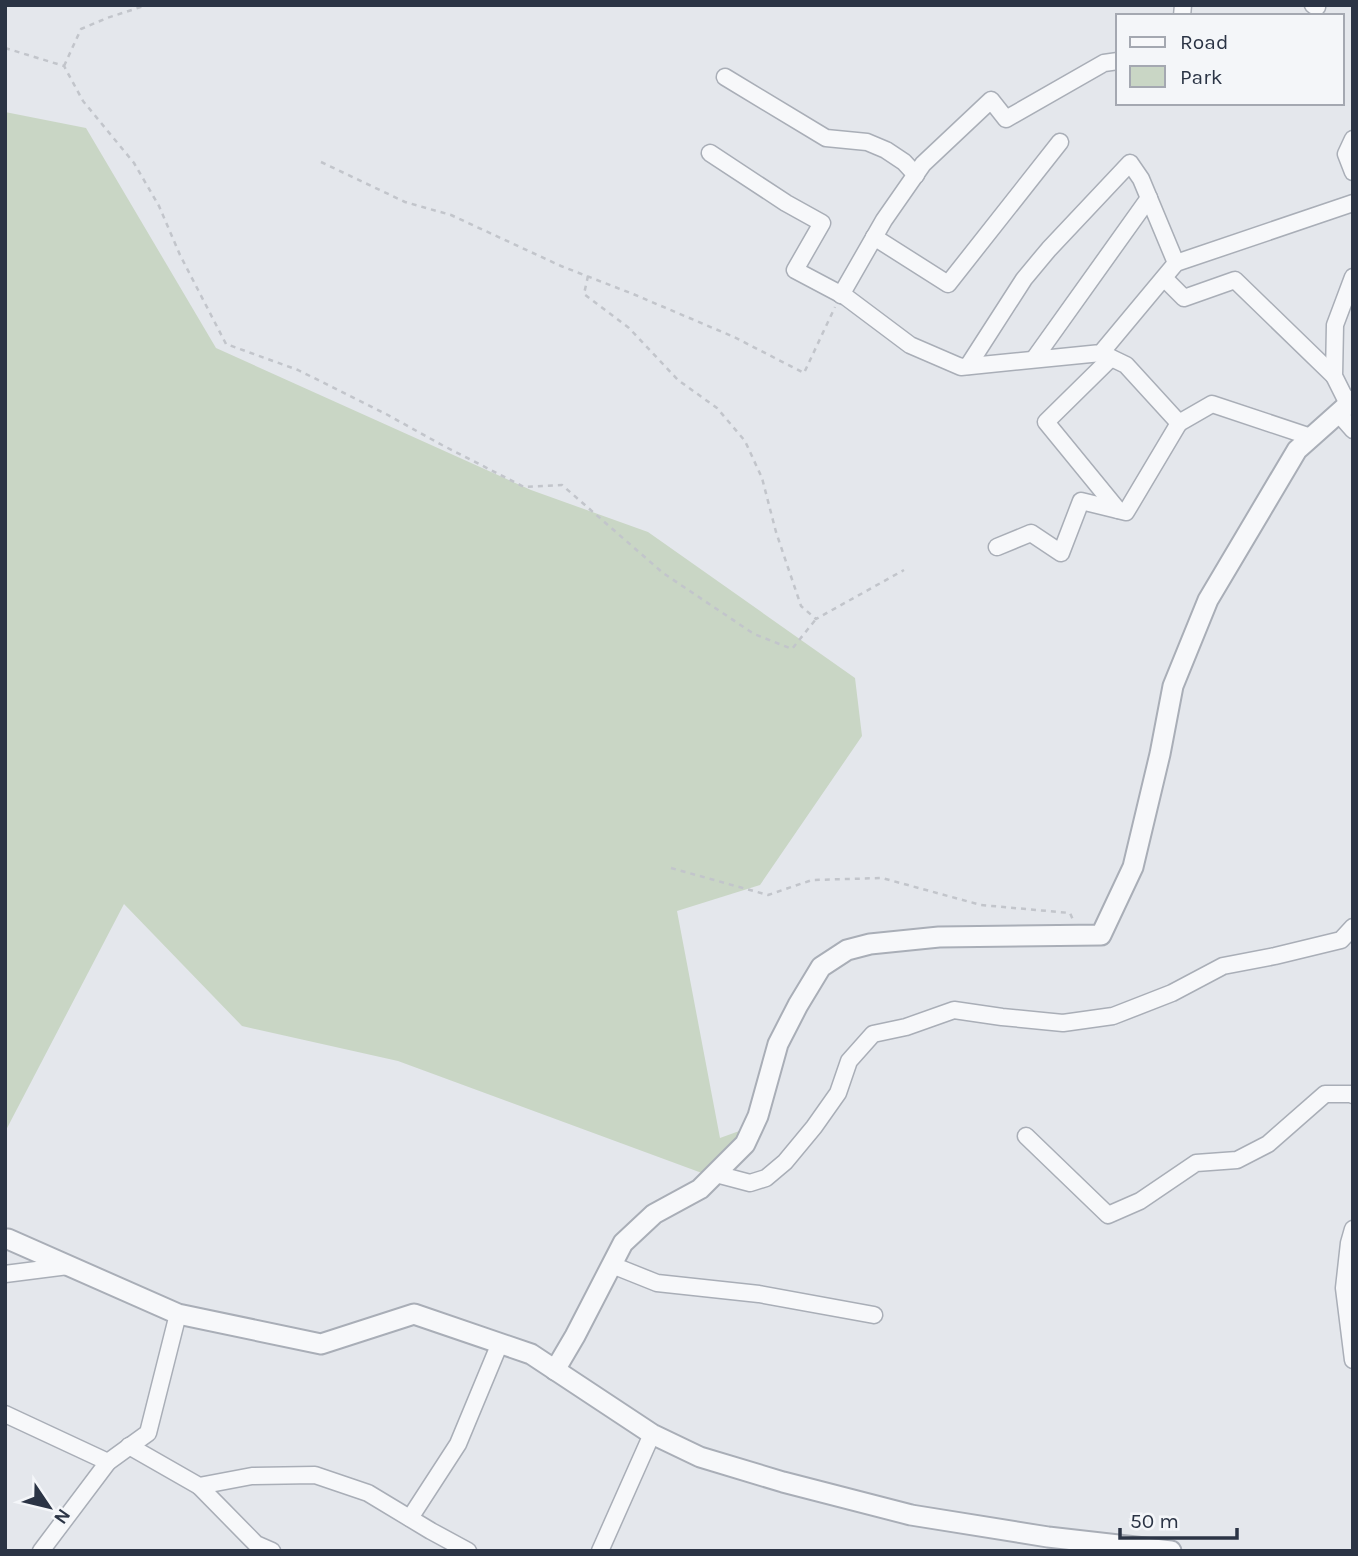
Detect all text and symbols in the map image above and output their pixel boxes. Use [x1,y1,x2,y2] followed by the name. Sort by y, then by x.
[1116,14,1344,105] legend
[1180,30,1228,54] text: Road
[1180,65,1223,89] text: Park
[14,1472,84,1542] north arrow
[1120,1496,1237,1540] scale bar
[49,1504,75,1528] text: N
[1130,1509,1179,1533] text: 50 m

